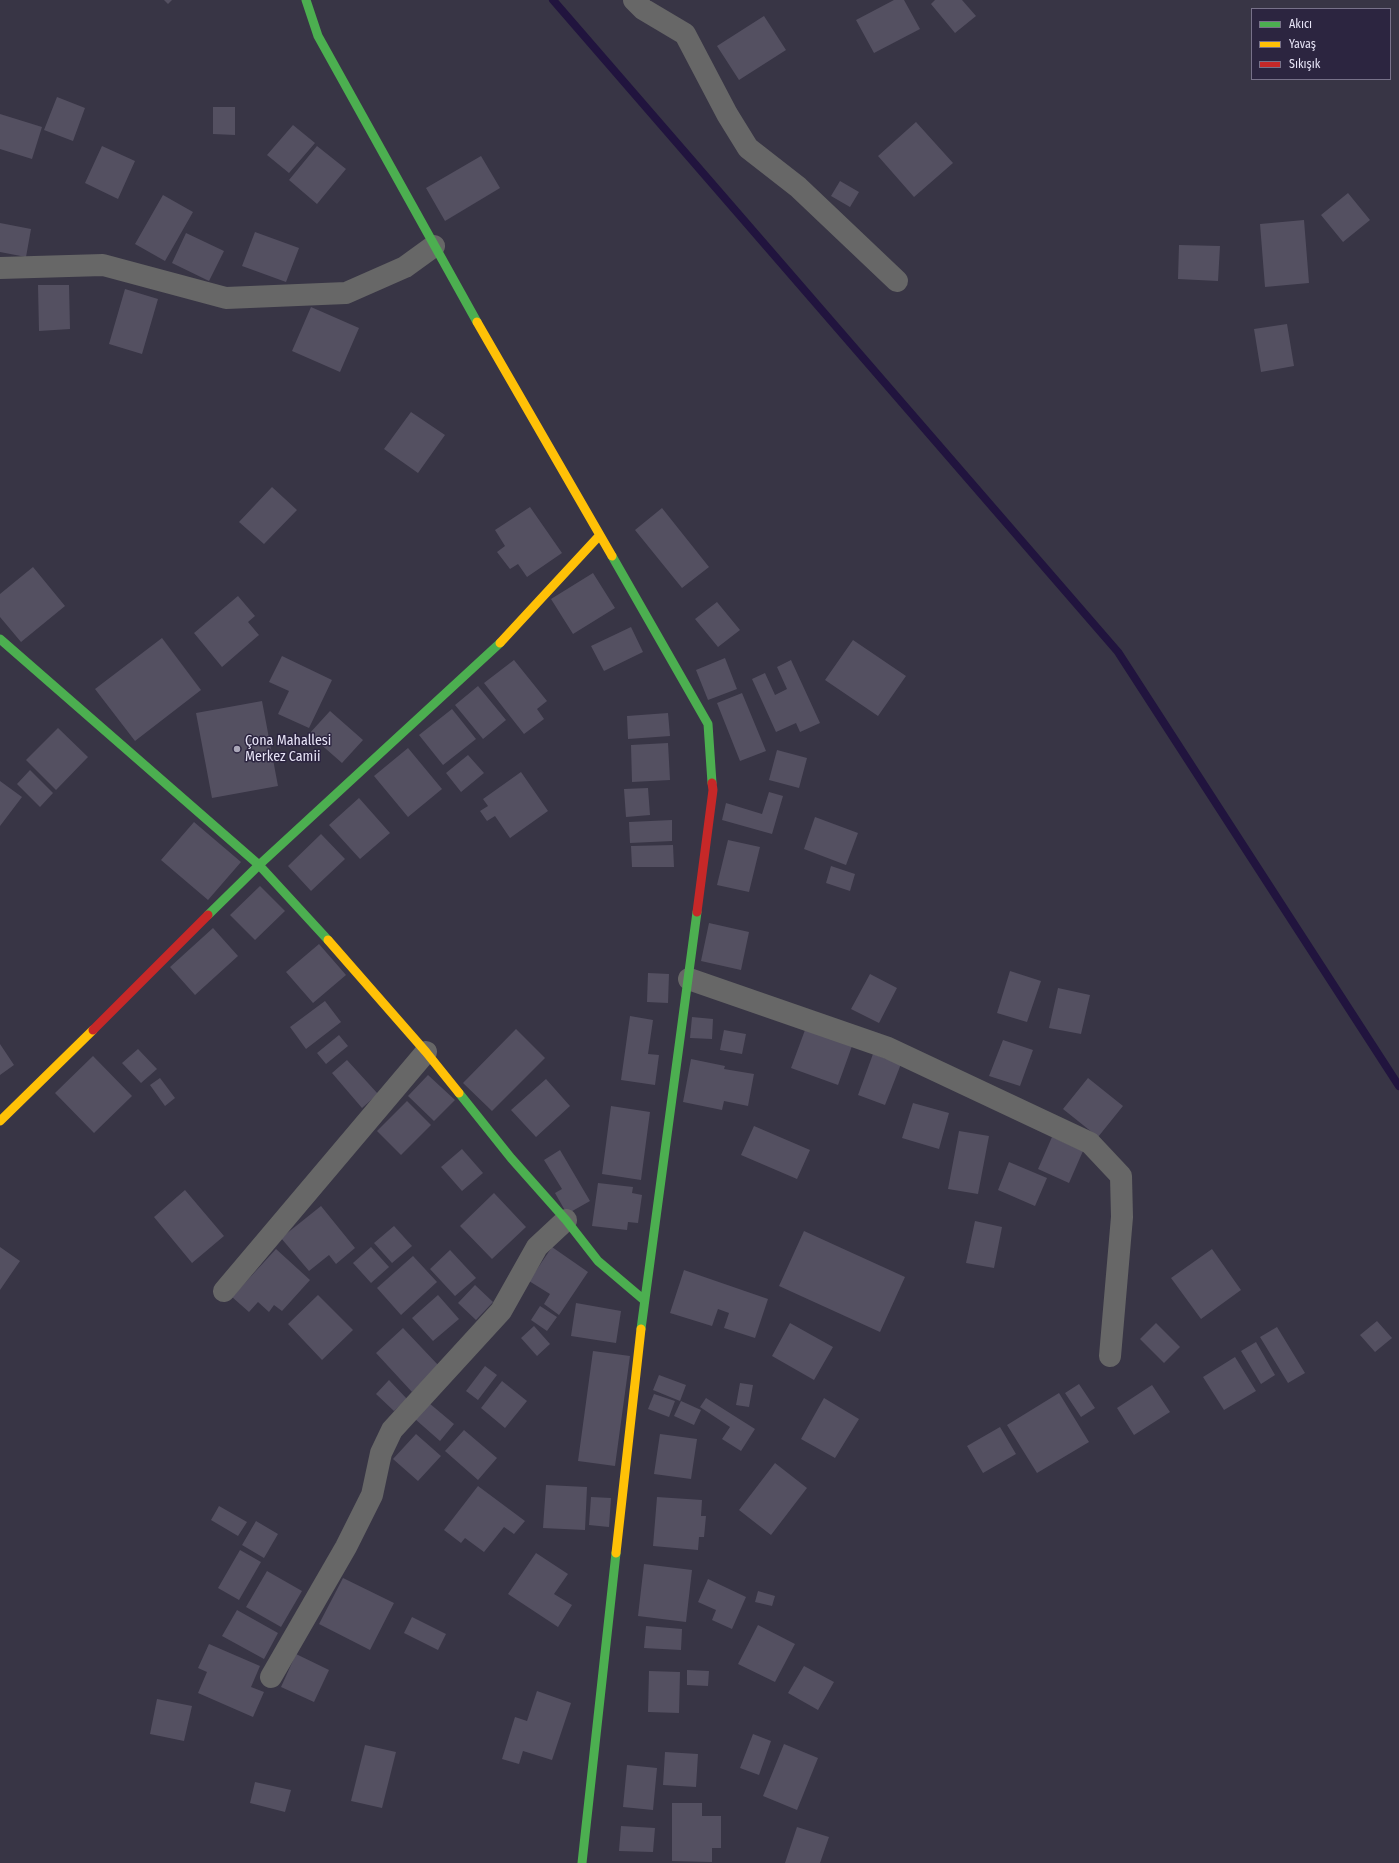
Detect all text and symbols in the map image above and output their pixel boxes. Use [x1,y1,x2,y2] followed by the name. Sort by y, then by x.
[1251,8,1391,80] legend
[1289,17,1312,31] text: Akıcı
[1289,37,1316,51] text: Yavaş
[1289,57,1320,71] text: Sıkışık
[245,733,331,766] place label: Çona Mahallesi Merkez Camii
[232,744,242,754] marker: Çona Mahallesi Merkez Camii

